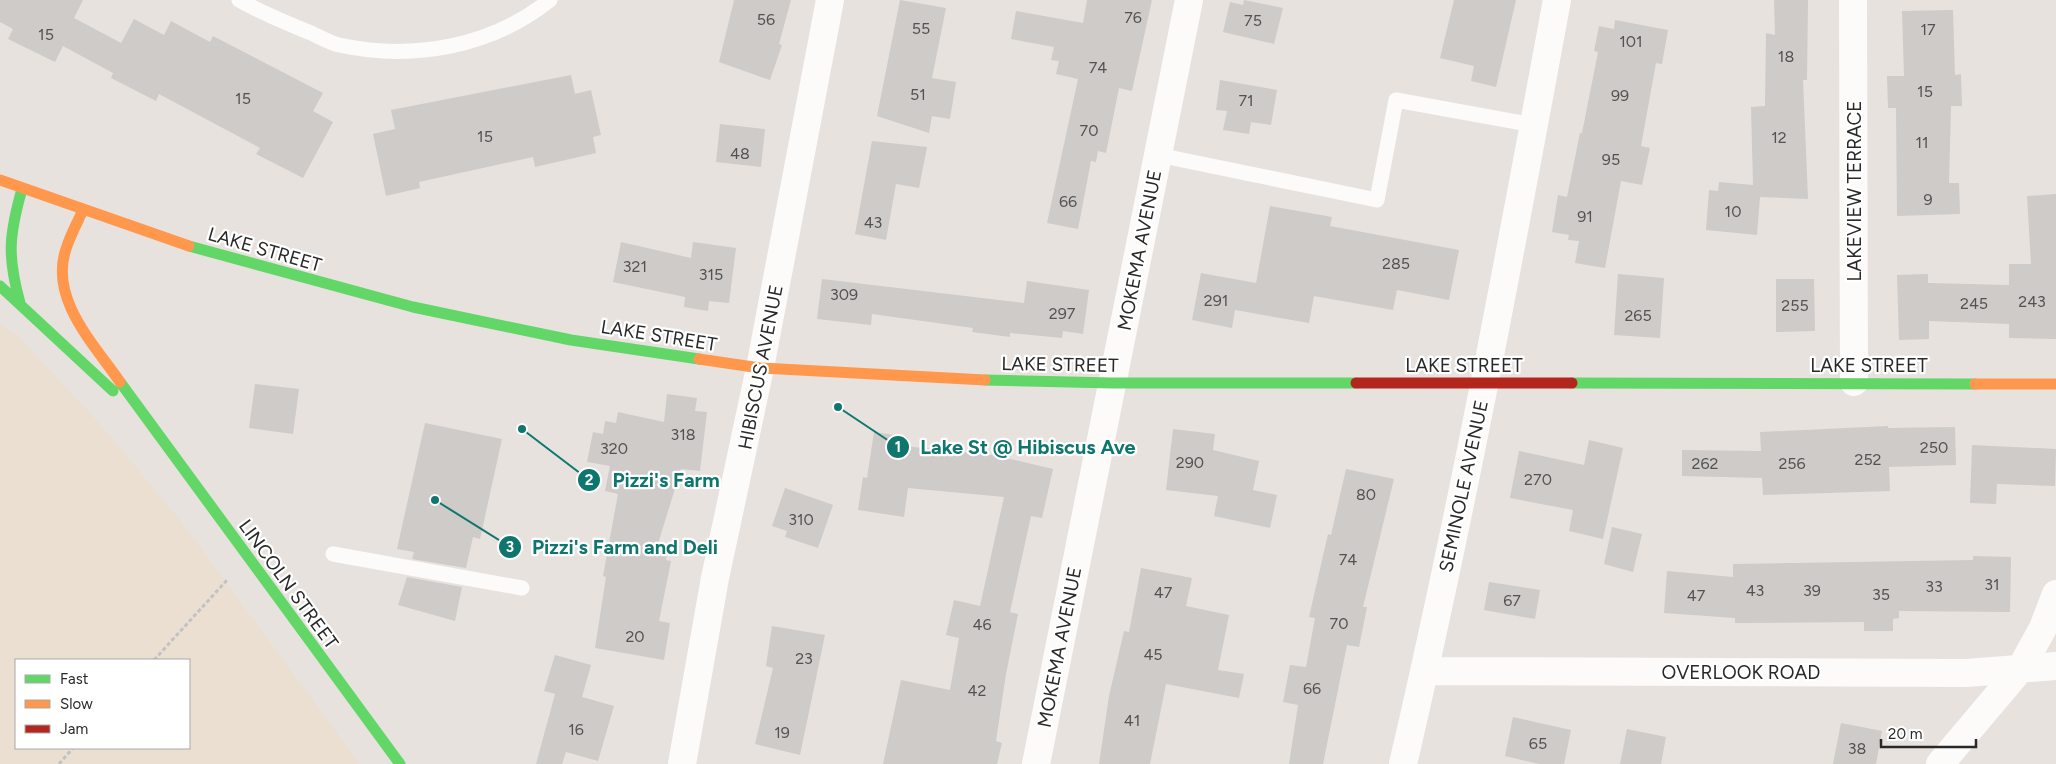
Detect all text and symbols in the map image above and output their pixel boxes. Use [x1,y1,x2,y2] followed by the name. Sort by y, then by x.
[1124,8,1142,27] house number: 76
[757,10,775,29] house number: 56
[1244,11,1262,30] house number: 75
[912,19,930,38] house number: 55
[1920,20,1936,39] house number: 17
[38,25,54,44] house number: 15
[1619,32,1643,51] house number: 101
[1778,47,1794,66] house number: 18
[1089,58,1107,77] house number: 74
[1917,82,1933,101] house number: 15
[910,85,926,104] house number: 51
[1611,86,1629,105] house number: 99
[235,89,251,108] house number: 15
[1238,91,1254,110] house number: 71
[1843,100,1866,282] street label: LAKEVIEW TERRACE
[1080,121,1098,140] house number: 70
[477,127,493,146] house number: 15
[1771,128,1787,147] house number: 12
[1915,133,1929,152] house number: 11
[730,144,750,163] house number: 48
[1602,150,1620,169] house number: 95
[1113,168,1166,332] street label: MOKEMA AVENUE
[1923,190,1933,209] house number: 9
[1059,192,1077,211] house number: 66
[1725,202,1741,221] house number: 10
[1577,207,1593,226] house number: 91
[864,213,882,232] house number: 43
[205,222,325,277] street label: LAKE STREET
[1382,254,1410,273] house number: 285
[623,257,647,276] house number: 321
[699,265,723,284] house number: 315
[733,283,788,451] street label: HIBISCUS AVENUE
[830,285,858,304] house number: 309
[1204,291,1228,310] house number: 291
[2018,292,2046,311] house number: 243
[1960,294,1988,313] house number: 245
[1781,296,1809,315] house number: 255
[1049,304,1076,323] house number: 297
[1624,306,1652,325] house number: 265
[599,315,719,356] street label: LAKE STREET
[1001,352,1119,377] street label: LAKE STREET
[1405,354,1523,377] street label: LAKE STREET
[1810,354,1928,377] street label: LAKE STREET
[1434,398,1493,574] street label: SEMINOLE AVENUE
[670,425,696,444] house number: 318
[885,429,1146,464] callout: Lake St @ Hibiscus Ave
[920,435,1136,459] text: Lake St @ Hibiscus Ave
[895,438,901,456] text: 1
[1920,438,1948,457] house number: 250
[600,439,628,458] house number: 320
[1854,450,1882,469] house number: 252
[1176,453,1204,472] house number: 290
[1692,454,1718,473] house number: 262
[1778,454,1806,473] house number: 256
[577,462,729,497] callout: Pizzi's Farm
[612,468,720,492] text: Pizzi's Farm
[1524,470,1552,489] house number: 270
[585,471,594,489] text: 2
[1356,485,1376,504] house number: 80
[788,510,814,529] house number: 310
[234,515,344,654] street label: LINCOLN STREET
[497,529,728,564] callout: Pizzi's Farm and Deli
[532,535,718,559] text: Pizzi's Farm and Deli
[506,538,514,556] text: 3
[1339,550,1357,569] house number: 74
[1033,565,1086,729] street label: MOKEMA AVENUE
[1984,575,2000,594] house number: 31
[1925,577,1943,596] house number: 33
[1746,581,1764,600] house number: 43
[1803,581,1821,600] house number: 39
[1154,583,1173,602] house number: 47
[1872,585,1890,604] house number: 35
[1687,586,1706,605] house number: 47
[1503,591,1521,610] house number: 67
[1330,614,1348,633] house number: 70
[973,615,992,634] house number: 46
[625,627,645,646] house number: 20
[1143,645,1163,664] house number: 45
[795,649,813,668] house number: 23
[15,659,190,749] legend
[1662,661,1820,684] street label: OVERLOOK ROAD
[60,670,89,688] text: Fast
[1303,679,1321,698] house number: 66
[968,681,986,700] house number: 42
[60,695,93,713] text: Slow
[1124,711,1140,730] house number: 41
[1881,716,1976,748] scale bar
[60,720,88,738] text: Jam
[568,720,584,739] house number: 16
[774,723,790,742] house number: 19
[1888,725,1922,743] text: 20 m
[1529,734,1547,753] house number: 65
[1848,739,1866,758] house number: 38

